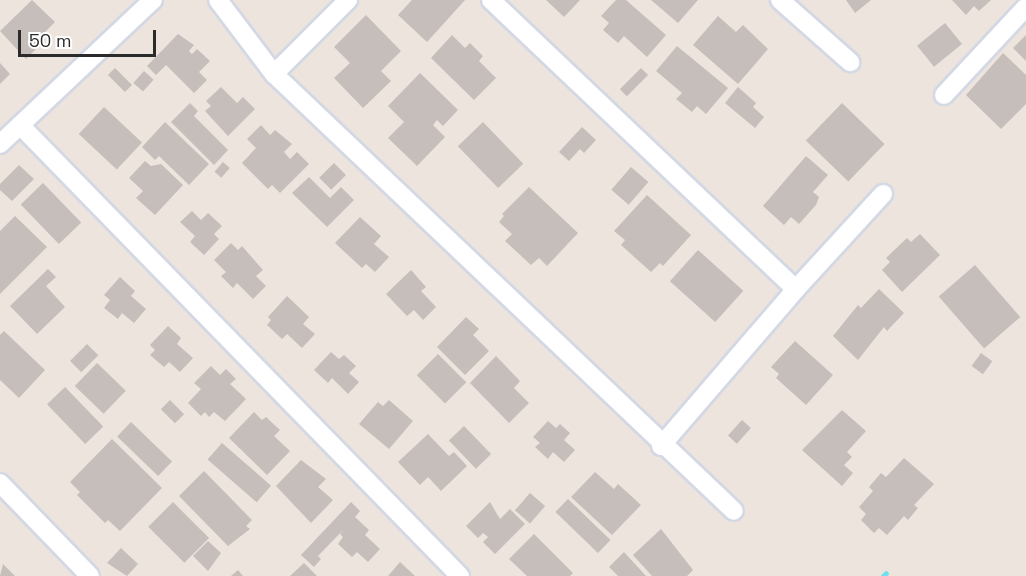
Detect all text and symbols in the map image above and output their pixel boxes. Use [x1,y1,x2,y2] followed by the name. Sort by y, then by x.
[21,18,159,56] scale bar
[29,29,71,52] text: 50 m

